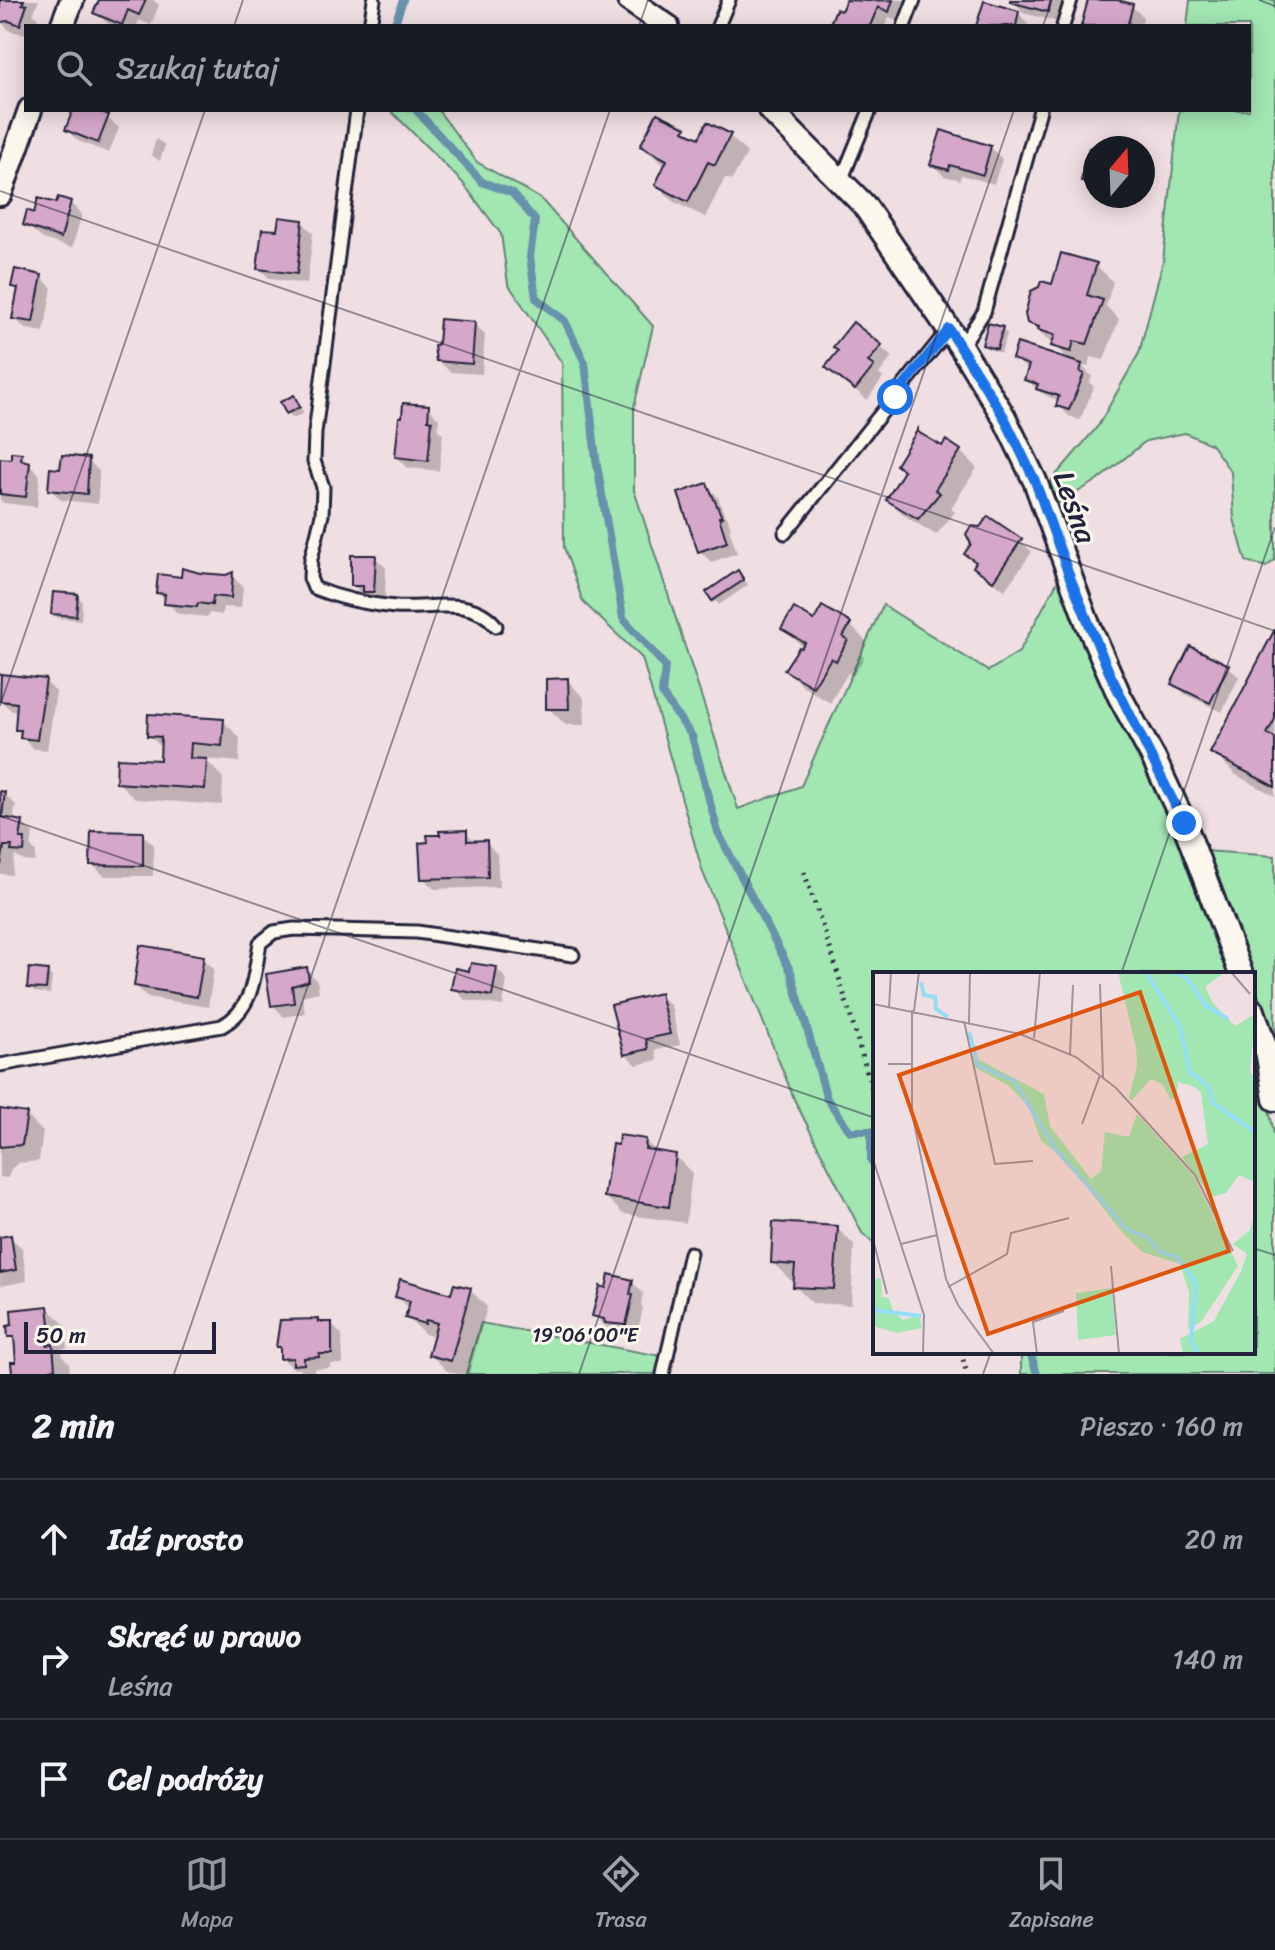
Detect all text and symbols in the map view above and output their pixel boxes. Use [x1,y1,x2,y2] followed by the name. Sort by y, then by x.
[24,24,1251,112] search box
[116,41,279,95] text: Szukaj tutaj
[52,46,96,90] icon: search
[1083,136,1155,208] north arrow
[877,379,913,415] route start
[1037,463,1113,552] street label: Leśna
[1166,805,1202,841] route end
[873,972,1255,1354] inset map
[36,1316,86,1355] text: 50 m
[24,1318,216,1354] scale bar
[532,1318,640,1353] text: 19°06'00"E
[32,1396,114,1456] text: 2 min
[1080,1403,1243,1449] text: Pieszo · 160 m
[108,1512,243,1566] text: Idź prosto
[1185,1516,1243,1562] text: 20 m
[32,1517,76,1561] icon: ahead
[108,1609,301,1663] text: Skręć w prawo
[1172,1636,1243,1682] text: 140 m
[32,1637,76,1681] icon: right
[108,1663,172,1709] text: Leśna
[108,1752,263,1806] text: Cel podróży
[32,1757,76,1801] icon: arrive
[181,1852,233,1939] tab: Mapa
[595,1852,646,1939] tab: Trasa
[1009,1852,1094,1939] tab: Zapisane

